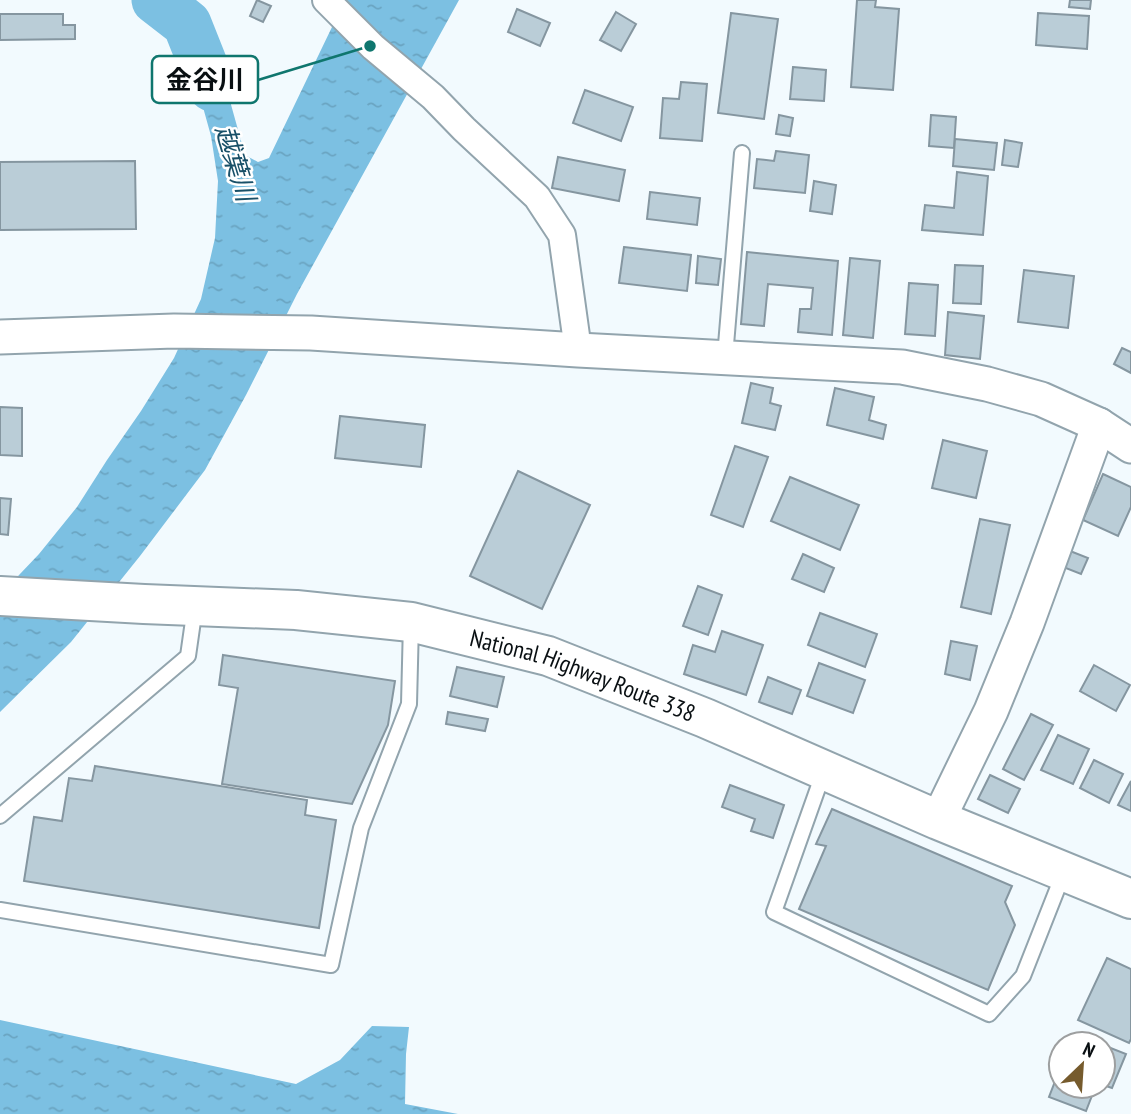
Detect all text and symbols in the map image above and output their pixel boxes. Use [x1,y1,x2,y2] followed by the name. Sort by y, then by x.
[152,56,258,103] callout: 金谷川
[166,63,244,96] text: 金谷川
[209,121,264,208] water label: 越葉川
[467,622,700,728] street label: National Highway Route 338
[1047,1030,1117,1100] north arrow
[1079,1037,1099,1063] text: N

